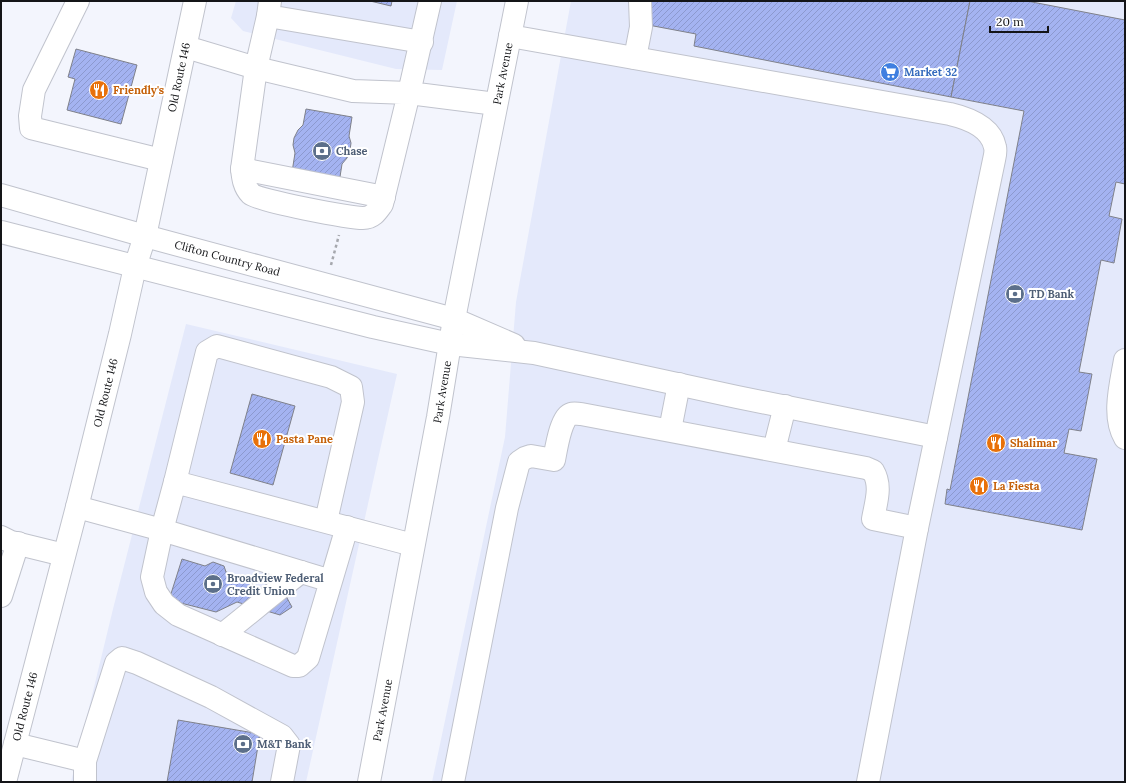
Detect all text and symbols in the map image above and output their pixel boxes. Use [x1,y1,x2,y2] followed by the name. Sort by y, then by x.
[990,8,1048,34] scale bar
[996,14,1024,29] text: 20 m
[165,41,193,113] street label: Old Route 146
[490,41,516,106] street label: Park Avenue
[879,61,901,83] supermarket icon: Market 32
[904,65,957,79] place label: Market 32
[88,79,110,101] restaurant icon: Friendly's
[113,83,164,97] place label: Friendly's
[311,140,333,162] bank icon: Chase
[336,144,367,158] place label: Chase
[173,237,282,279] street label: Clifton Country Road
[1004,283,1026,305] bank icon: TD Bank
[1029,287,1074,301] place label: TD Bank
[90,357,121,429] street label: Old Route 146
[430,359,454,424] street label: Park Avenue
[251,428,273,450] restaurant icon: Pasta Pane
[276,432,333,446] place label: Pasta Pane
[985,432,1007,454] restaurant icon: Shalimar
[1010,436,1058,450] place label: Shalimar
[968,475,990,497] restaurant icon: La Fiesta
[993,479,1040,493] place label: La Fiesta
[227,571,324,598] place label: Broadview Federal Credit Union
[202,573,224,595] bank icon: Broadview Federal Credit Union
[9,671,40,742] street label: Old Route 146
[370,678,395,743] street label: Park Avenue
[232,733,254,755] bank icon: M&T Bank
[257,737,312,751] place label: M&T Bank

